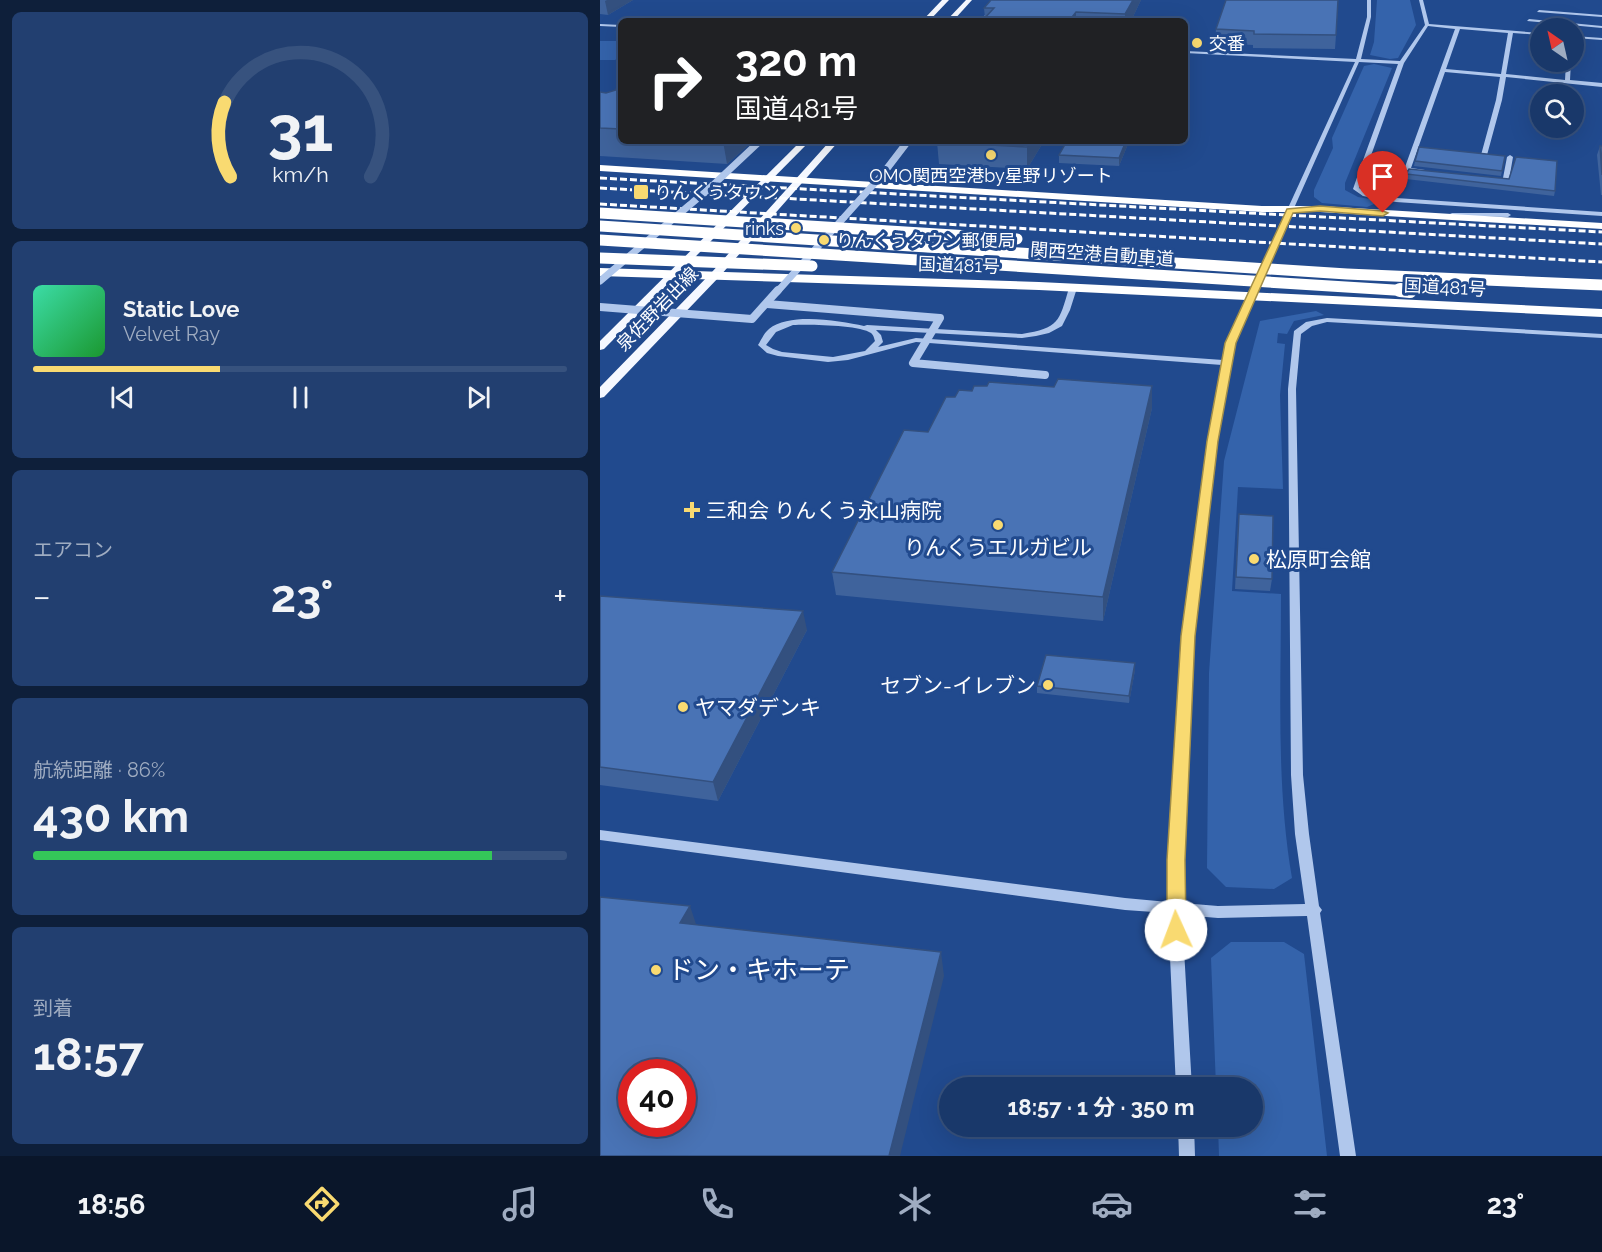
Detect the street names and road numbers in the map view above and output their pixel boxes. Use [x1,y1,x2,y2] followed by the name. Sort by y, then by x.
[1029,239,1175,269] street label: 関西空港自動車道
[918,253,1000,277] street label: 国道481号
[612,263,702,355] street label: 泉佐野岩出線
[1403,274,1487,300] street label: 国道481号

